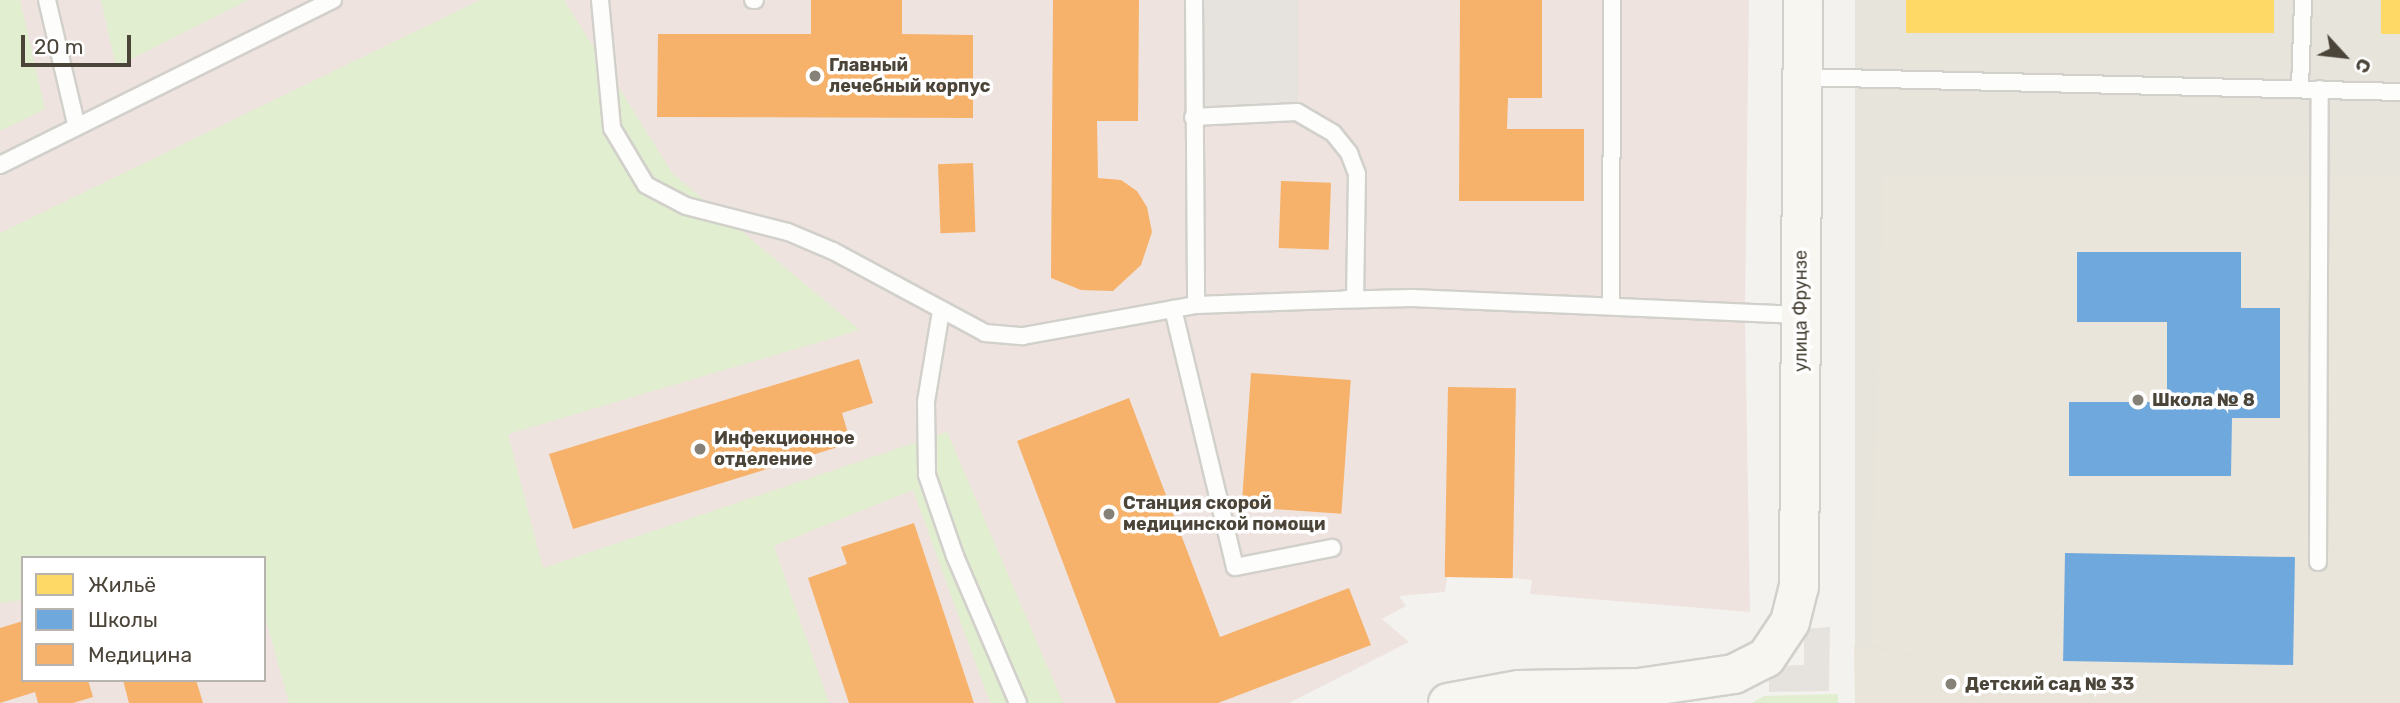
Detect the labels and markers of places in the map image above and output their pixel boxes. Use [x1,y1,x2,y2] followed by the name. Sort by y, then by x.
[829,55,990,98] place label: Главный лечебный корпус
[807,68,823,84] marker: Главный лечебный корпус
[2152,389,2255,411] place label: Школа № 8
[2130,392,2146,408] marker: Школа № 8
[714,428,855,471] place label: Инфекционное отделение
[692,441,708,457] marker: Инфекционное отделение
[1123,493,1326,536] place label: Станция скорой медицинской помощи
[1101,506,1117,522] marker: Станция скорой медицинской помощи
[1965,673,2134,695] place label: Детский сад № 33
[1943,676,1959,692] marker: Детский сад № 33

